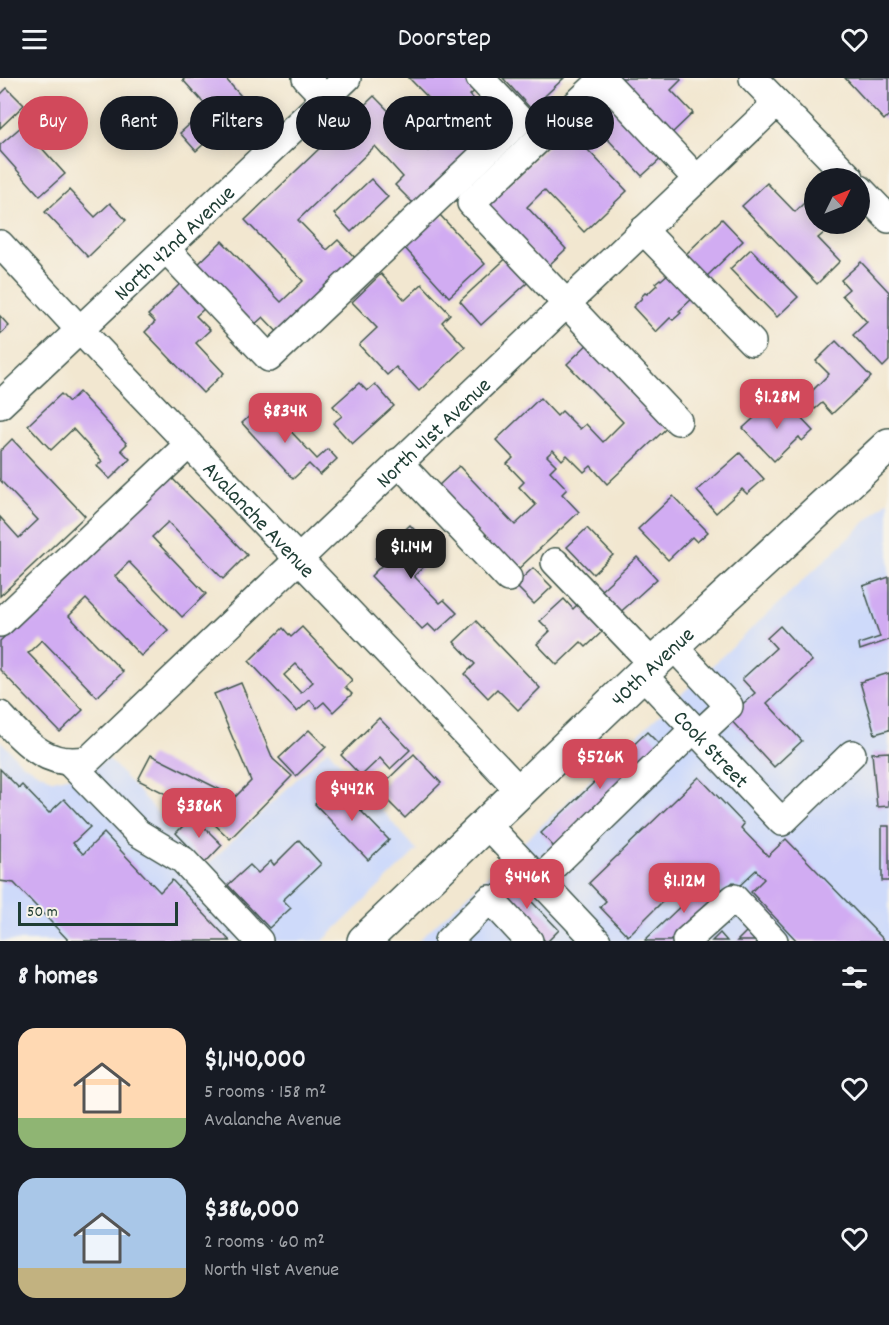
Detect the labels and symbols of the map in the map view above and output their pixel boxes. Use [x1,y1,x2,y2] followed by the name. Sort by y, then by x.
[804,168,870,234] north arrow
[108,179,243,309] street label: North 42nd Avenue
[370,372,499,497] street label: North 41st Avenue
[728,379,826,430] pin: $1.28M
[243,393,327,444] pin: $834K
[194,456,321,586] street label: Avalanche Avenue
[362,529,460,580] pin: $1.14M
[605,621,702,715] street label: 40th Avenue
[665,704,755,797] street label: Cook Street
[558,739,642,790] pin: $526K
[310,771,394,822] pin: $442K
[157,788,241,839] pin: $386K
[485,859,569,910] pin: $446K
[635,863,733,914] pin: $1.12M
[18,899,178,926] scale bar

